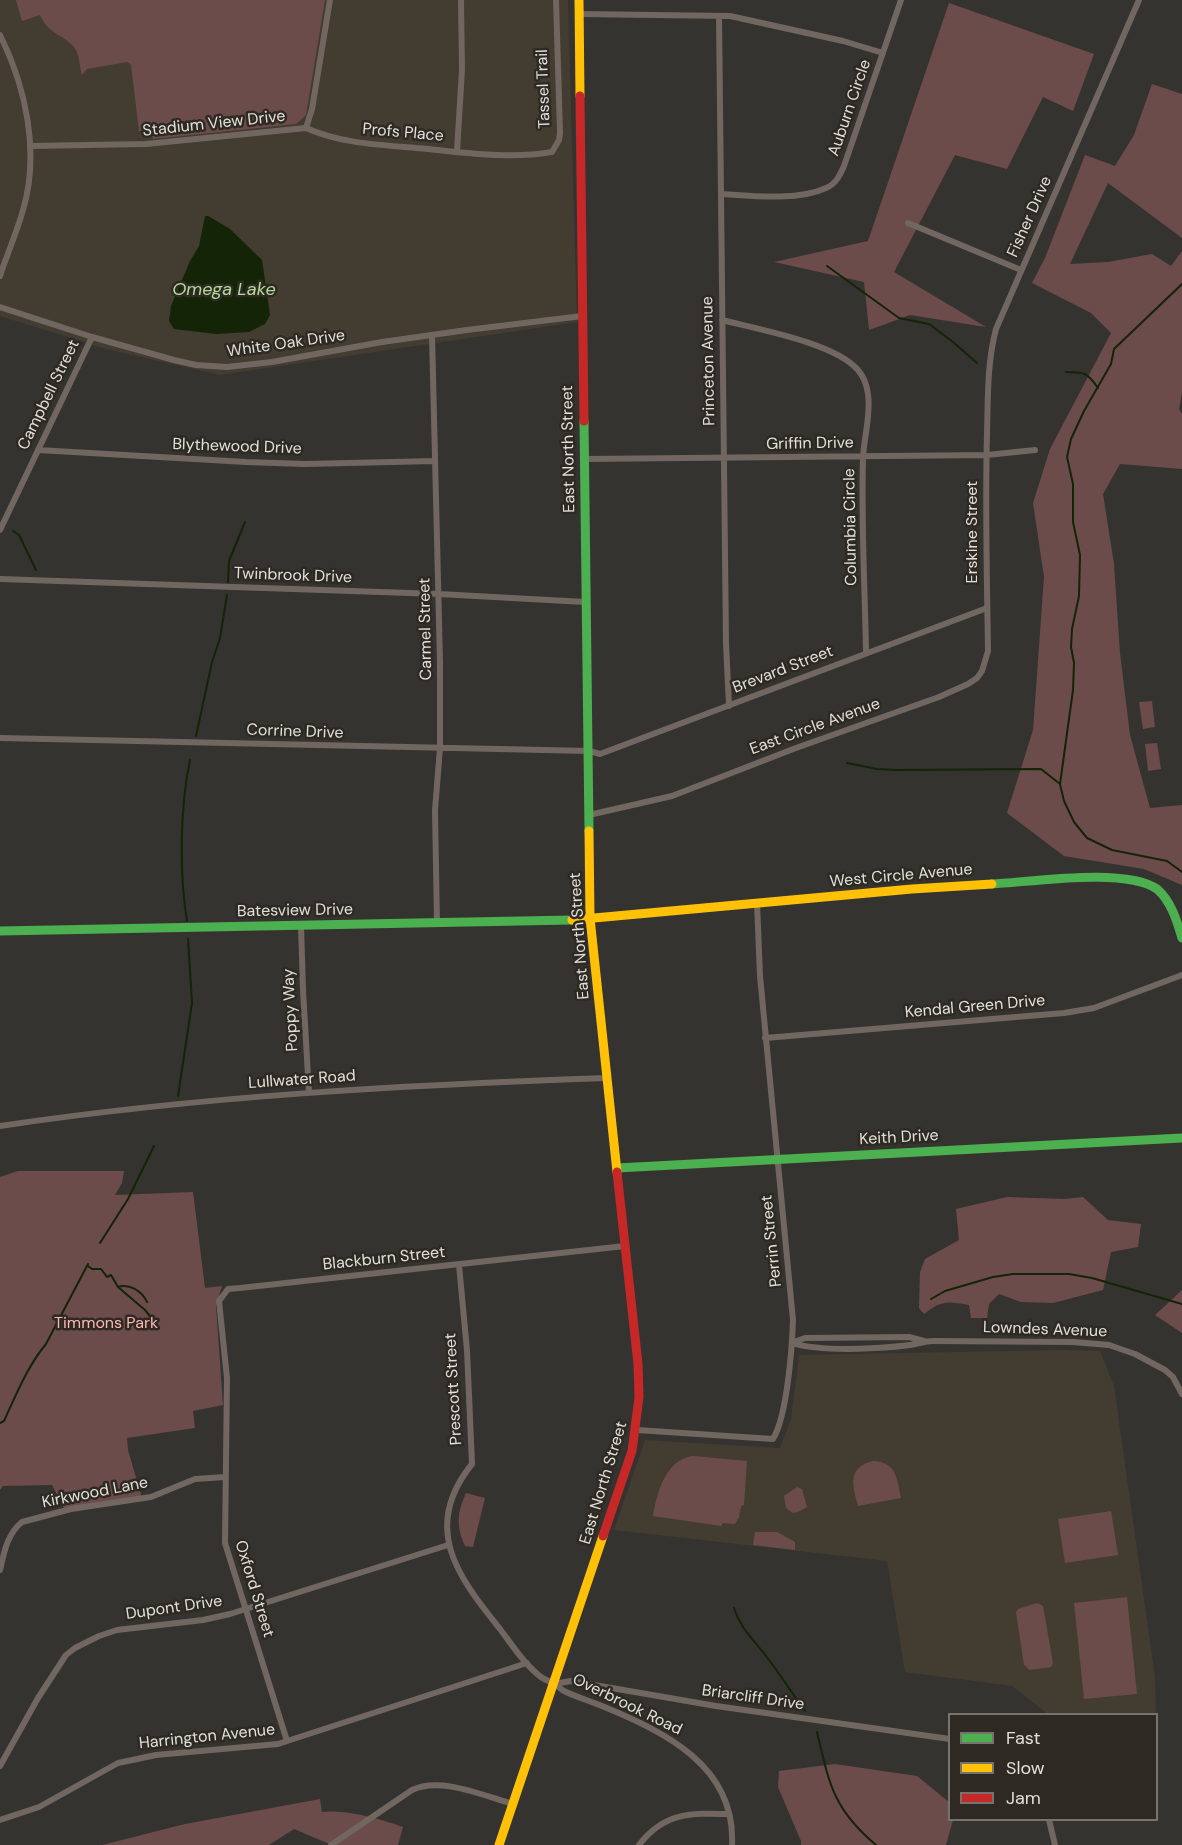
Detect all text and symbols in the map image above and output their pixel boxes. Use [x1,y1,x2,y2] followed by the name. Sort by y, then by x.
[533,49,555,129] street label: Tassel Trail
[824,57,876,159] street label: Auburn Circle
[142,107,286,141] street label: Stadium View Drive
[362,120,444,146] street label: Profs Place
[1004,173,1056,261] street label: Fisher Drive
[172,279,276,301] water label: Omega Lake
[698,296,720,426] street label: Princeton Avenue
[226,326,346,362] street label: White Oak Drive
[14,337,84,453] street label: Campbell Street
[558,385,580,513] street label: East North Street
[766,434,854,454] street label: Griffin Drive
[172,435,302,459] street label: Blythewood Drive
[840,468,862,586] street label: Columbia Circle
[963,481,983,583] street label: Erskine Street
[234,564,352,588] street label: Twinbrook Drive
[416,578,436,680] street label: Carmel Street
[730,642,836,698] street label: Brevard Street
[747,694,883,760] street label: East Circle Avenue
[246,721,344,743] street label: Corrine Drive
[829,860,973,892] street label: West Circle Avenue
[566,872,594,1000] street label: East North Street
[237,900,353,922] street label: Batesview Drive
[279,968,303,1052] street label: Poppy Way
[904,991,1046,1023] street label: Kendal Green Drive
[248,1067,356,1093] street label: Lullwater Road
[859,1126,939,1150] street label: Keith Drive
[758,1194,786,1288] street label: Perrin Street
[322,1243,446,1275] street label: Blackburn Street
[54,1314,158,1334] park label: Timmons Park
[982,1318,1108,1342] street label: Lowndes Avenue
[441,1332,467,1446] street label: Prescott Street
[576,1419,632,1547] street label: East North Street
[40,1473,150,1513] street label: Kirkwood Lane
[230,1538,278,1640] street label: Oxford Street
[124,1592,224,1624] street label: Dupont Drive
[569,1670,685,1740] street label: Overbrook Road
[701,1681,805,1715] street label: Briarcliff Drive
[948,1713,1158,1821] legend
[138,1720,276,1754] street label: Harrington Avenue
[1006,1726,1041,1750] text: Fast
[1006,1756,1045,1780] text: Slow
[1006,1786,1041,1810] text: Jam

